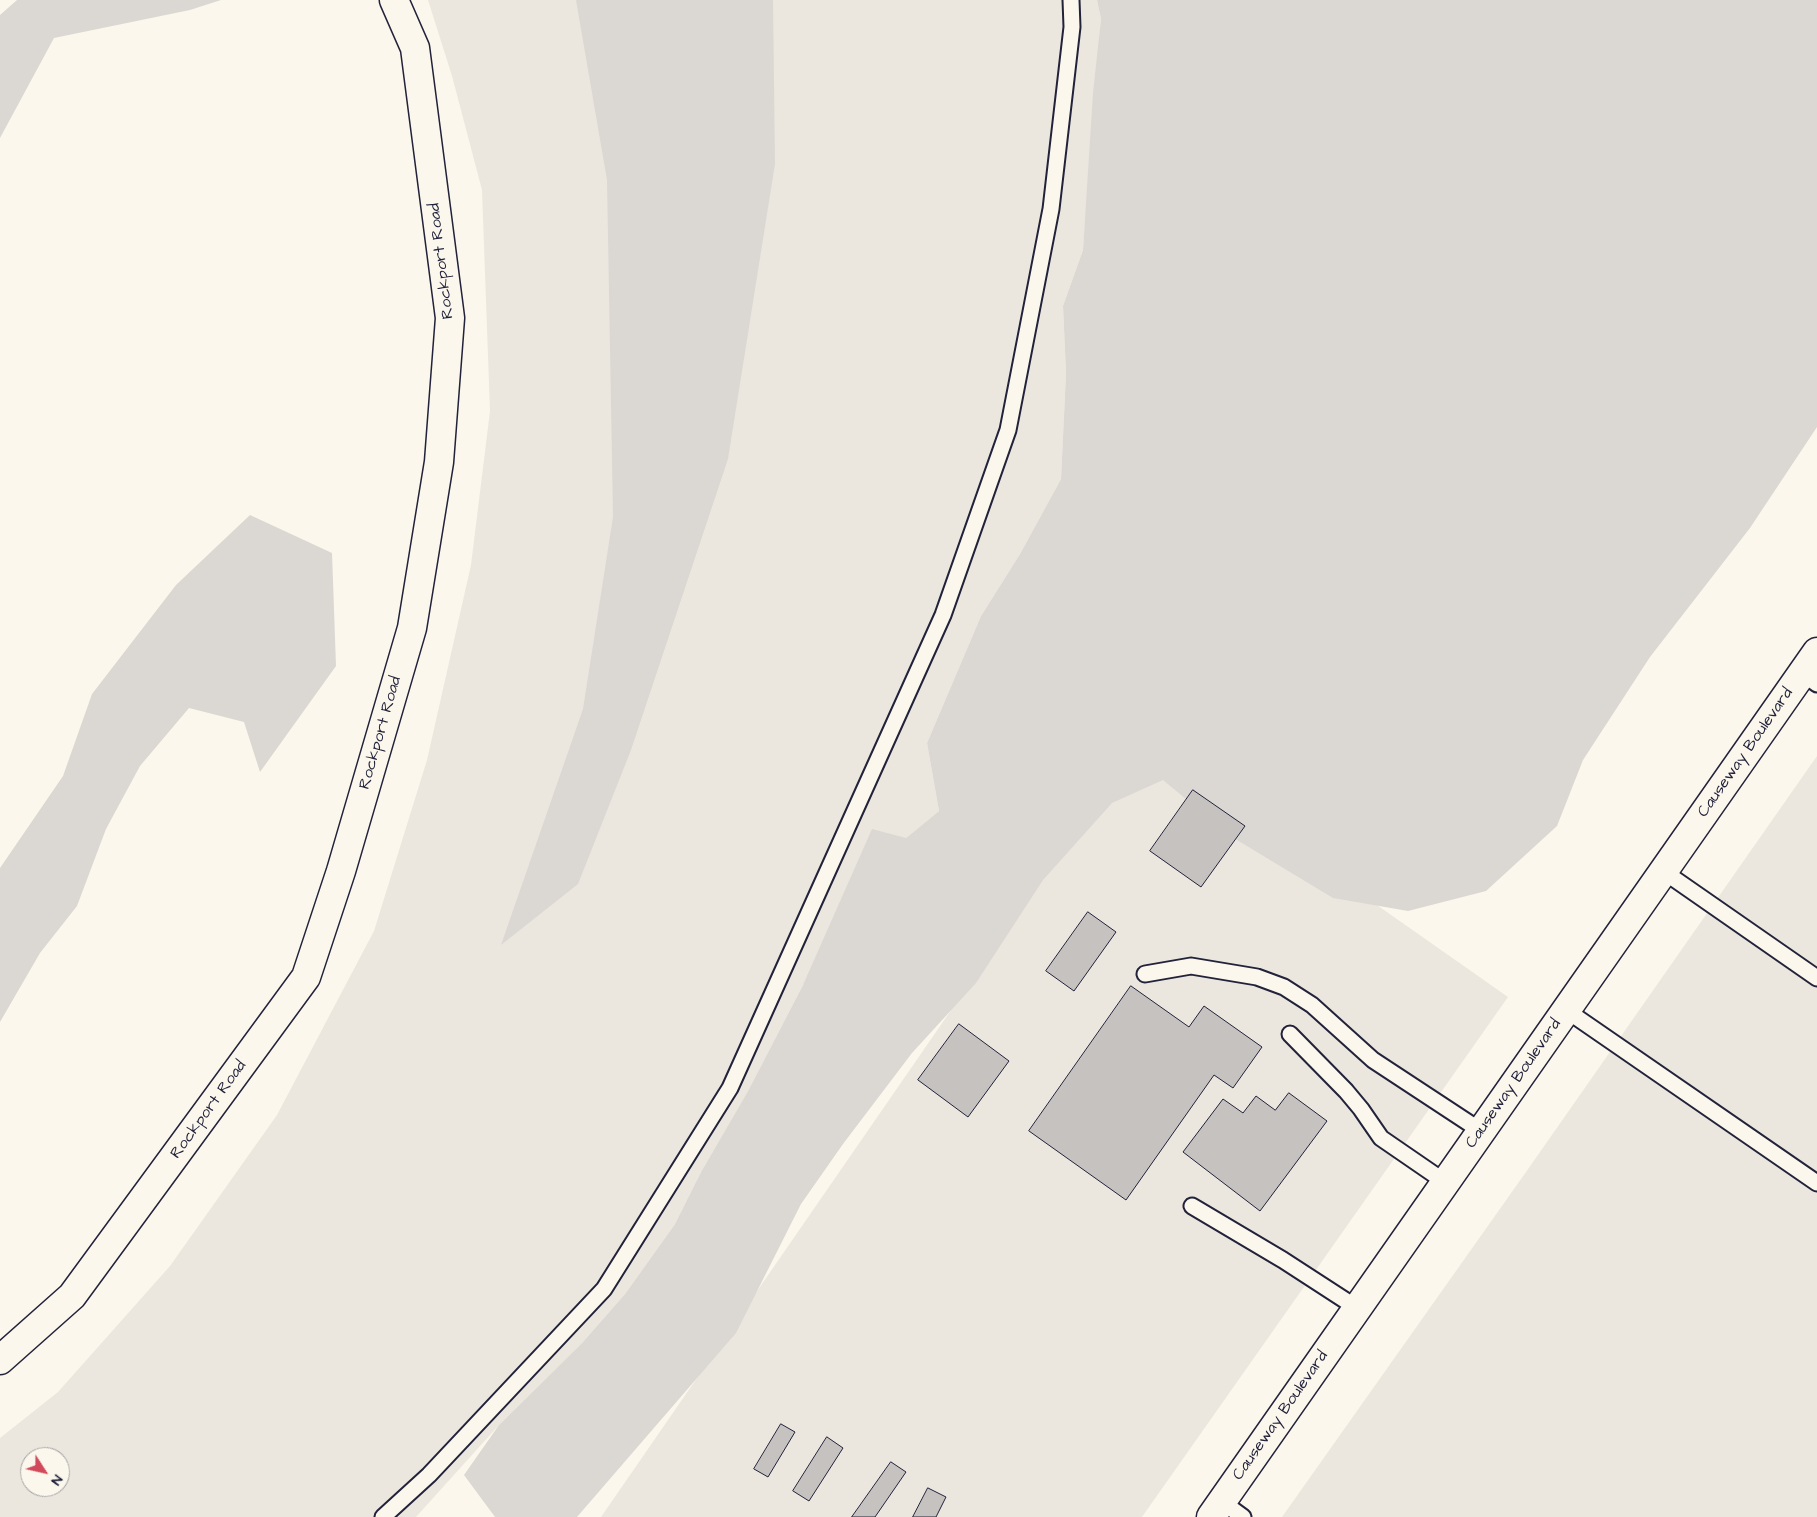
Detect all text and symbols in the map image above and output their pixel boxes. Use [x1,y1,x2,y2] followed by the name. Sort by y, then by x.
[425,202,459,320] street label: Rockport Road
[356,674,406,792] street label: Rockport Road
[1694,685,1798,821] street label: Causeway Boulevard
[1462,1016,1566,1152] street label: Causeway Boulevard
[167,1057,251,1163] street label: Rockport Road
[1229,1348,1333,1484] street label: Causeway Boulevard
[20,1447,70,1497] north arrow
[46,1471,67,1489] text: N

